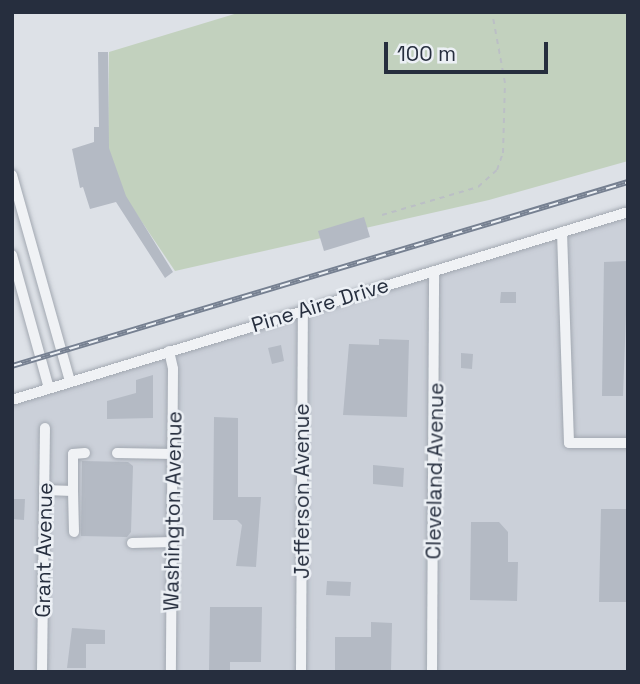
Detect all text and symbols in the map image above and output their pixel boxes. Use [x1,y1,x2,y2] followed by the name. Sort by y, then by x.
[388,28,552,72] scale bar
[397,40,456,67] text: 100 m
[248,272,392,338] street label: Pine Aire Drive
[421,382,449,560] street label: Cleveland Avenue
[289,403,315,579] street label: Jefferson Avenue
[159,411,187,611] street label: Washington Avenue
[30,482,58,618] street label: Grant Avenue

